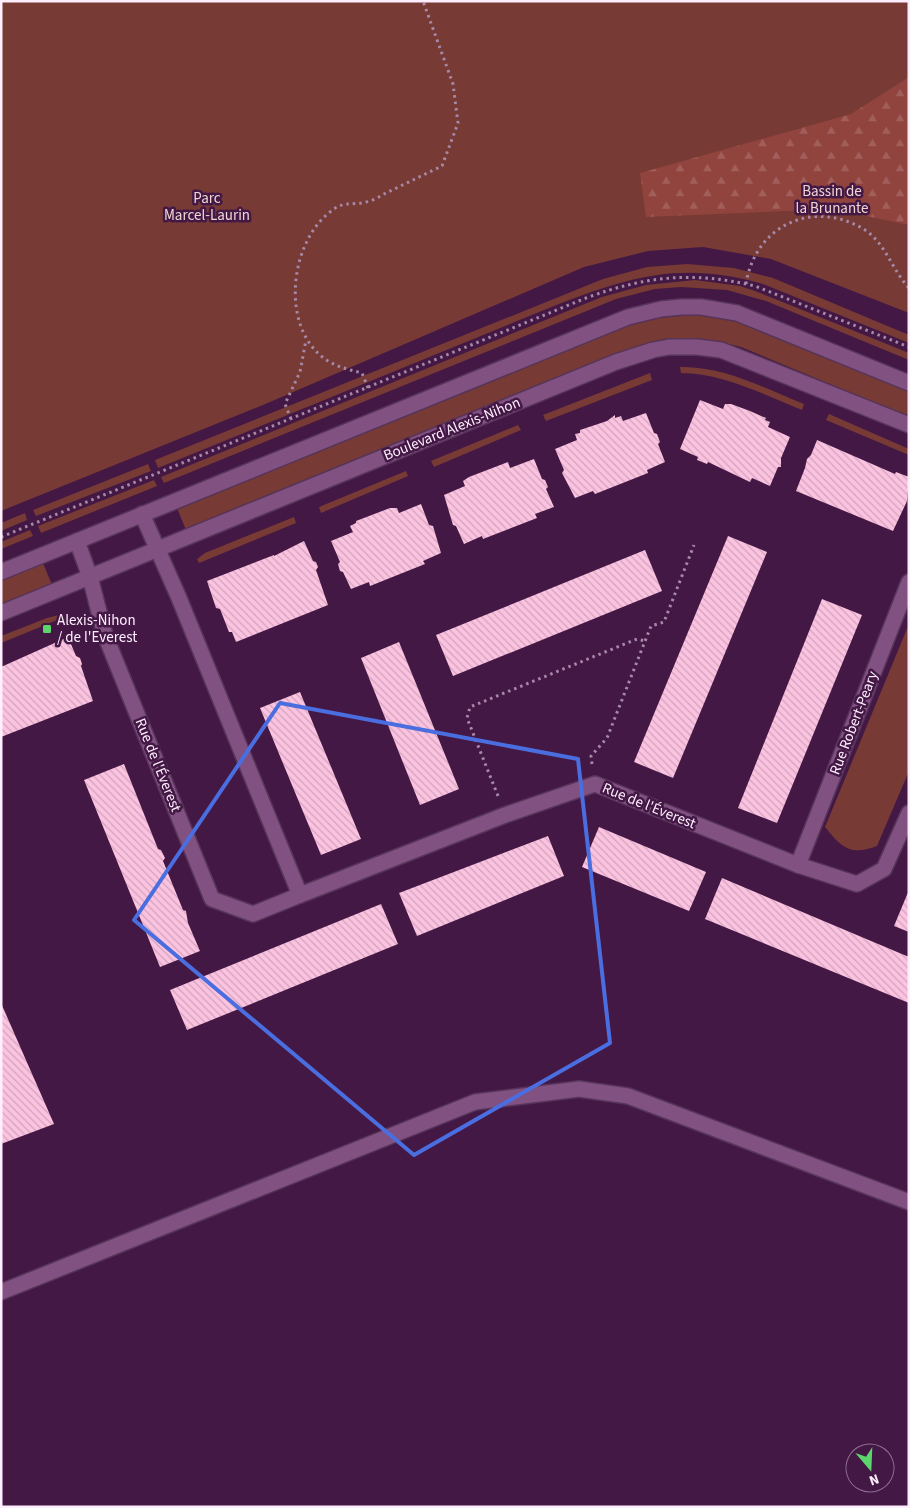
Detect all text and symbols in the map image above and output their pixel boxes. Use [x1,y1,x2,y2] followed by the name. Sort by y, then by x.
[796,181,868,219] park label: Bassin de la Brunante
[164,188,250,226] park label: Parc Marcel-Laurin
[380,392,524,466] street label: Boulevard Alexis-Nihon
[57,610,137,648] place label: Alexis-Nihon / de l'Everest
[41,623,53,635] marker: Alexis-Nihon / de l'Everest
[825,668,883,778] street label: Rue Robert-Peary
[130,715,186,815] street label: Rue de l'Éverest
[599,778,699,834] street label: Rue de l'Éverest
[845,1443,895,1493] north arrow
[866,1468,882,1490] text: N

